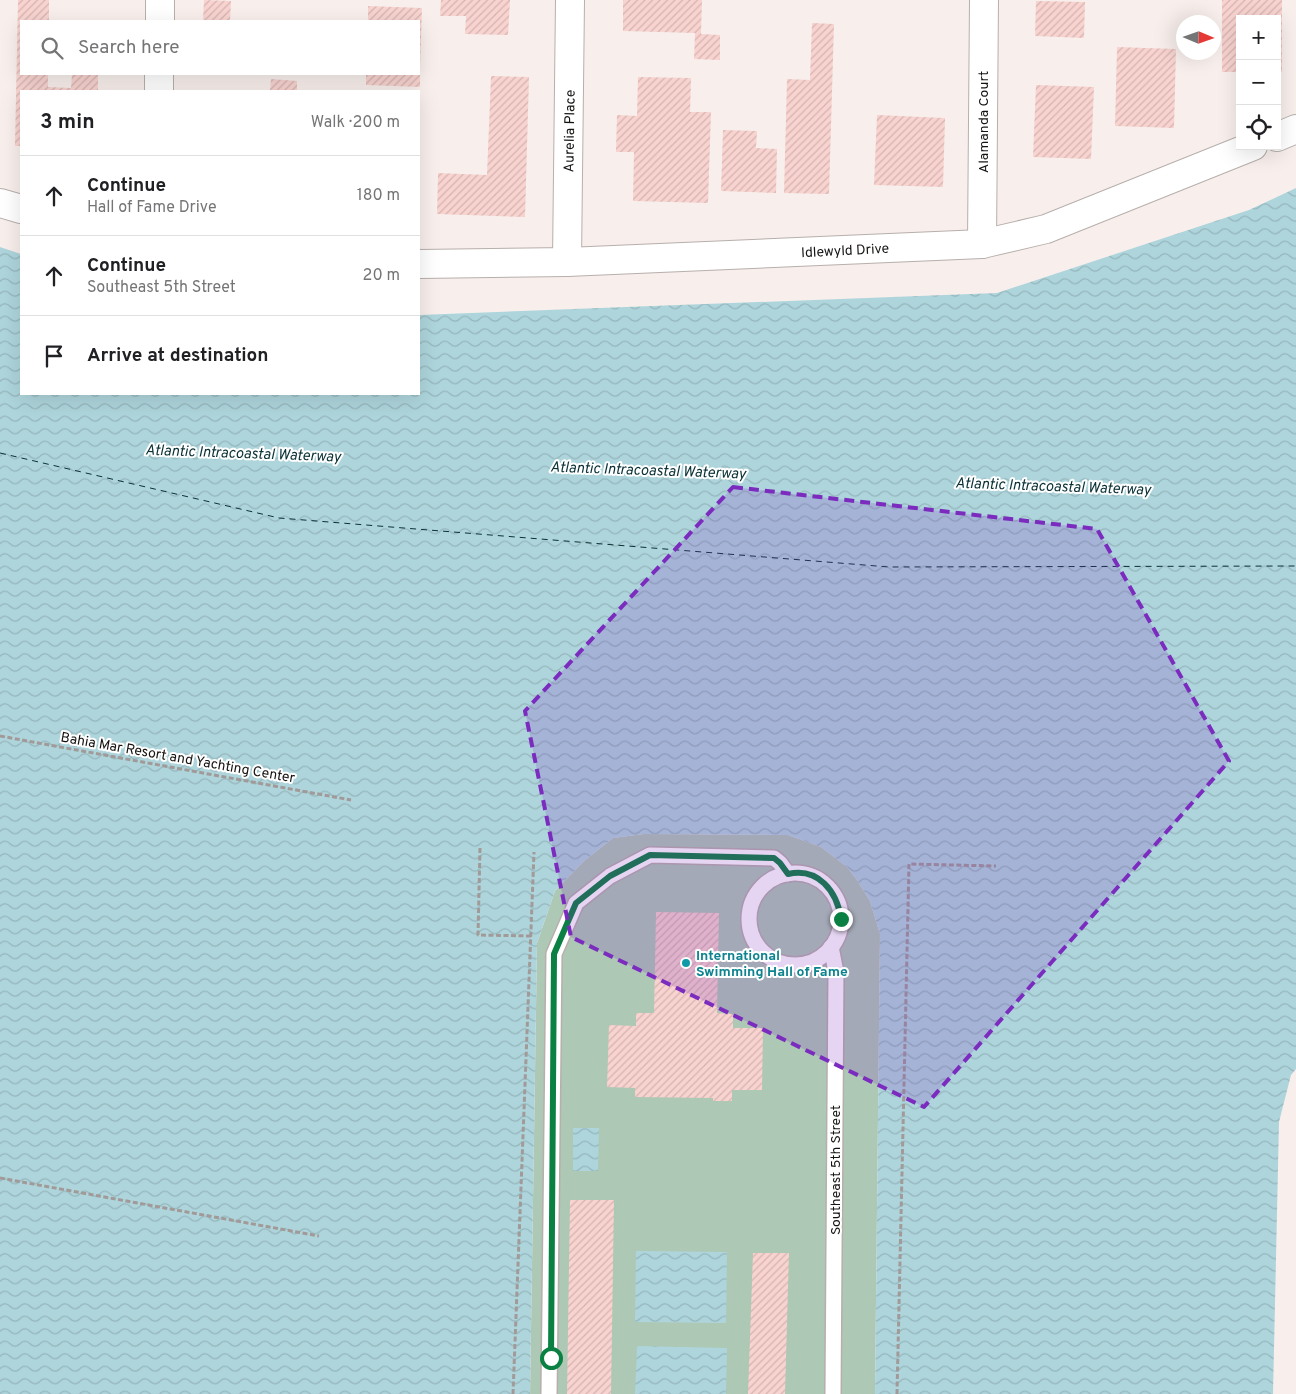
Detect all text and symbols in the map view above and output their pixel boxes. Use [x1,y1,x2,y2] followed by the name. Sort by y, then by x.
[1176,15,1221,60] north arrow
[1236,15,1281,150] map controls
[1236,15,1281,60] button: +
[20,20,420,75] search box
[38,34,66,62] icon: search
[78,36,180,60] text: Search here
[1236,60,1281,105] button: −
[976,71,993,173] street label: Alamanda Court
[561,90,580,172] street label: Aurelia Place
[1236,105,1281,150] button: locate
[40,109,95,136] text: 3 min
[311,113,400,133] text: Walk · 200 m
[87,174,166,198] text: Continue
[40,182,68,210] icon: ahead
[357,186,400,206] text: 180 m
[87,198,217,218] text: Hall of Fame Drive
[801,241,890,262] street label: Idlewyld Drive
[87,254,166,278] text: Continue
[40,262,68,290] icon: ahead
[363,266,400,286] text: 20 m
[87,278,236,298] text: Southeast 5th Street
[40,342,68,370] icon: arrive
[87,344,268,368] text: Arrive at destination
[145,442,343,467] water label: Atlantic Intracoastal Waterway
[550,459,748,484] water label: Atlantic Intracoastal Waterway
[955,475,1153,500] water label: Atlantic Intracoastal Waterway
[59,729,297,788] street label: Bahia Mar Resort and Yachting Center
[830,908,853,931] route end
[696,948,848,981] place label: International Swimming Hall of Fame
[680,957,692,969] marker: International Swimming Hall of Fame
[828,1105,845,1235] street label: Southeast 5th Street
[540,1347,563,1370] route start

